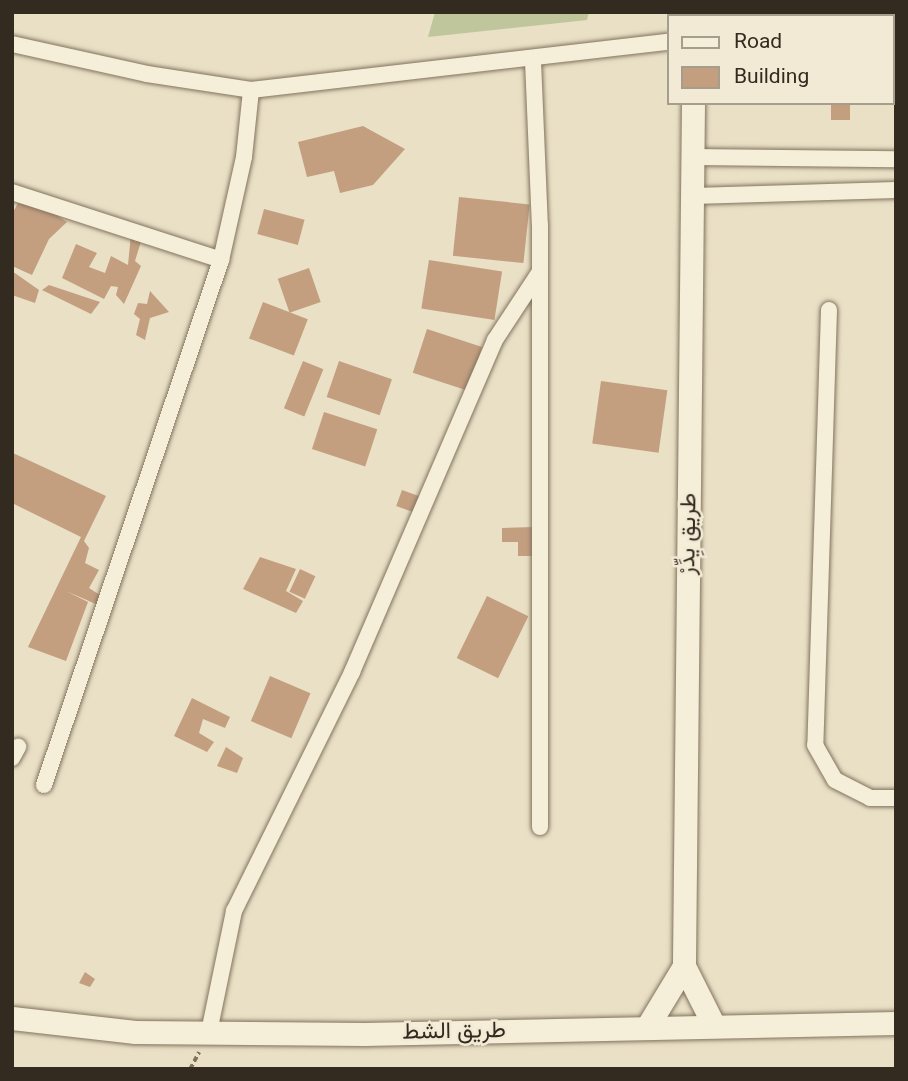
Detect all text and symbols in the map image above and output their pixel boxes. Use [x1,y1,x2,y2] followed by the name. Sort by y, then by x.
[666,14,894,105] legend
[734,26,782,59] text: Road
[734,61,809,94] text: Building
[674,493,704,575] street label: طريق يِدِّرْ
[402,1017,506,1047] street label: طريق الشط

